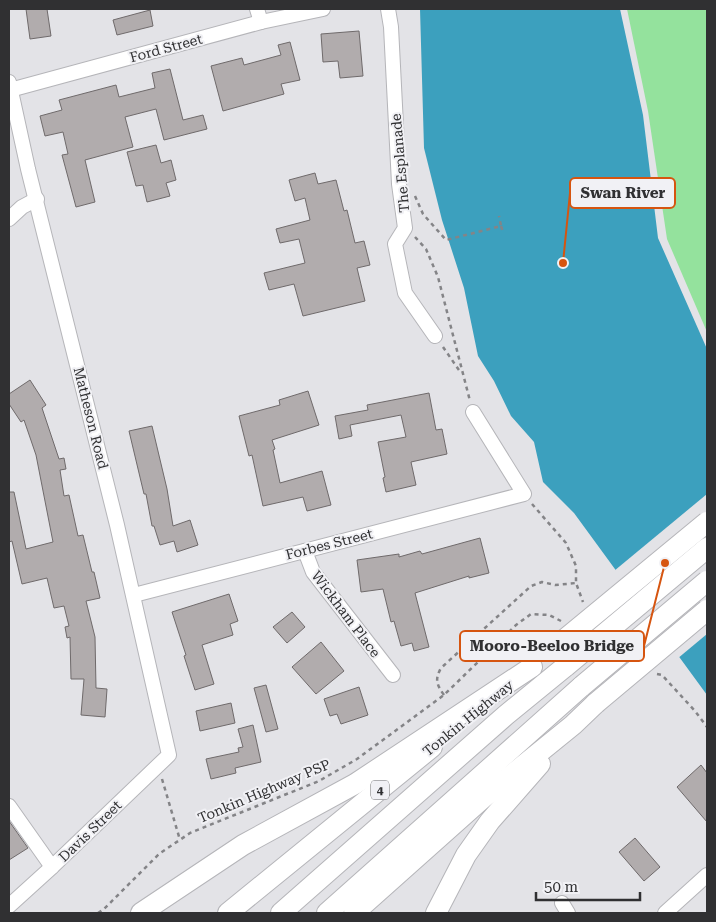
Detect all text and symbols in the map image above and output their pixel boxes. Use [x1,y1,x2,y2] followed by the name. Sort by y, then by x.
[128,31,204,65] street label: Ford Street
[388,112,412,213] street label: The Esplanade
[570,178,675,208] callout: Swan River
[581,184,666,202] text: Swan River
[71,365,111,471] street label: Matheson Road
[284,525,374,563] street label: Forbes Street
[308,568,384,661] street label: Wickham Place
[460,631,644,661] callout: Mooro-Beeloo Bridge
[470,637,634,655] text: Mooro-Beeloo Bridge
[420,676,517,759] street label: Tonkin Highway
[195,756,333,826] street label: Tonkin Highway PSP
[371,780,389,800] road number: 4
[55,797,125,865] street label: Davis Street
[536,870,640,902] scale bar
[544,878,579,896] text: 50 m

